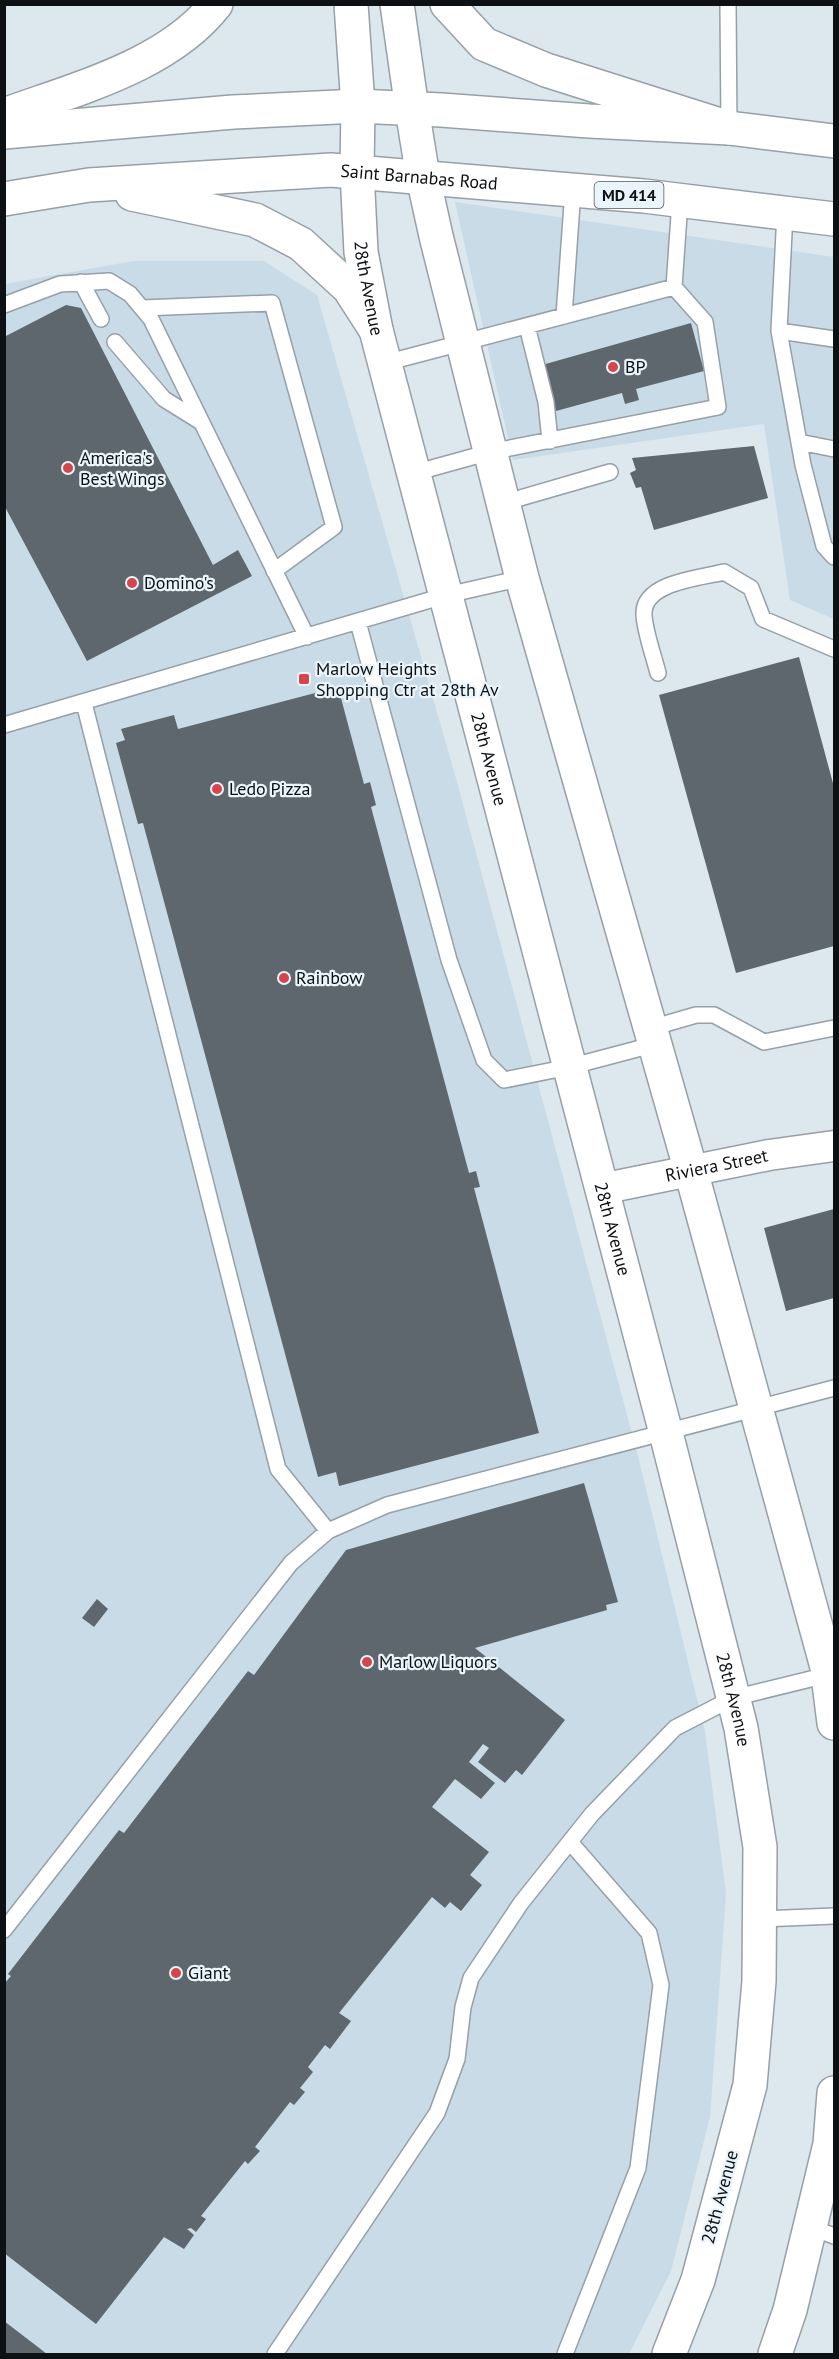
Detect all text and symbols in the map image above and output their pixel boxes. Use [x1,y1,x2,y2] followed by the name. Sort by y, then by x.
[340,159,499,195] street label: Saint Barnabas Road
[594,182,664,208] road number: MD 414
[349,240,389,338] street label: 28th Avenue
[625,355,646,378] place label: BP
[606,360,620,374] marker: BP
[80,446,165,490] place label: America's Best Wings
[61,461,75,475] marker: America's Best Wings
[144,571,214,594] place label: Domino's
[125,576,139,590] marker: Domino's
[316,657,499,701] place label: Marlow Heights Shopping Ctr at 28th Av
[297,672,311,686] marker: Marlow Heights Shopping Ctr at 28th Av
[466,709,513,808] street label: 28th Avenue
[229,777,310,800] place label: Ledo Pizza
[210,782,224,796] marker: Ledo Pizza
[296,966,363,989] place label: Rainbow
[277,971,291,985] marker: Rainbow
[663,1144,770,1187] street label: Riviera Street
[589,1179,636,1278] street label: 28th Avenue
[379,1650,497,1673] place label: Marlow Liquors
[711,1650,756,1748] street label: 28th Avenue
[360,1655,374,1669] marker: Marlow Liquors
[188,1961,229,1984] place label: Giant
[169,1966,183,1980] marker: Giant
[696,2148,743,2246] street label: 28th Avenue

